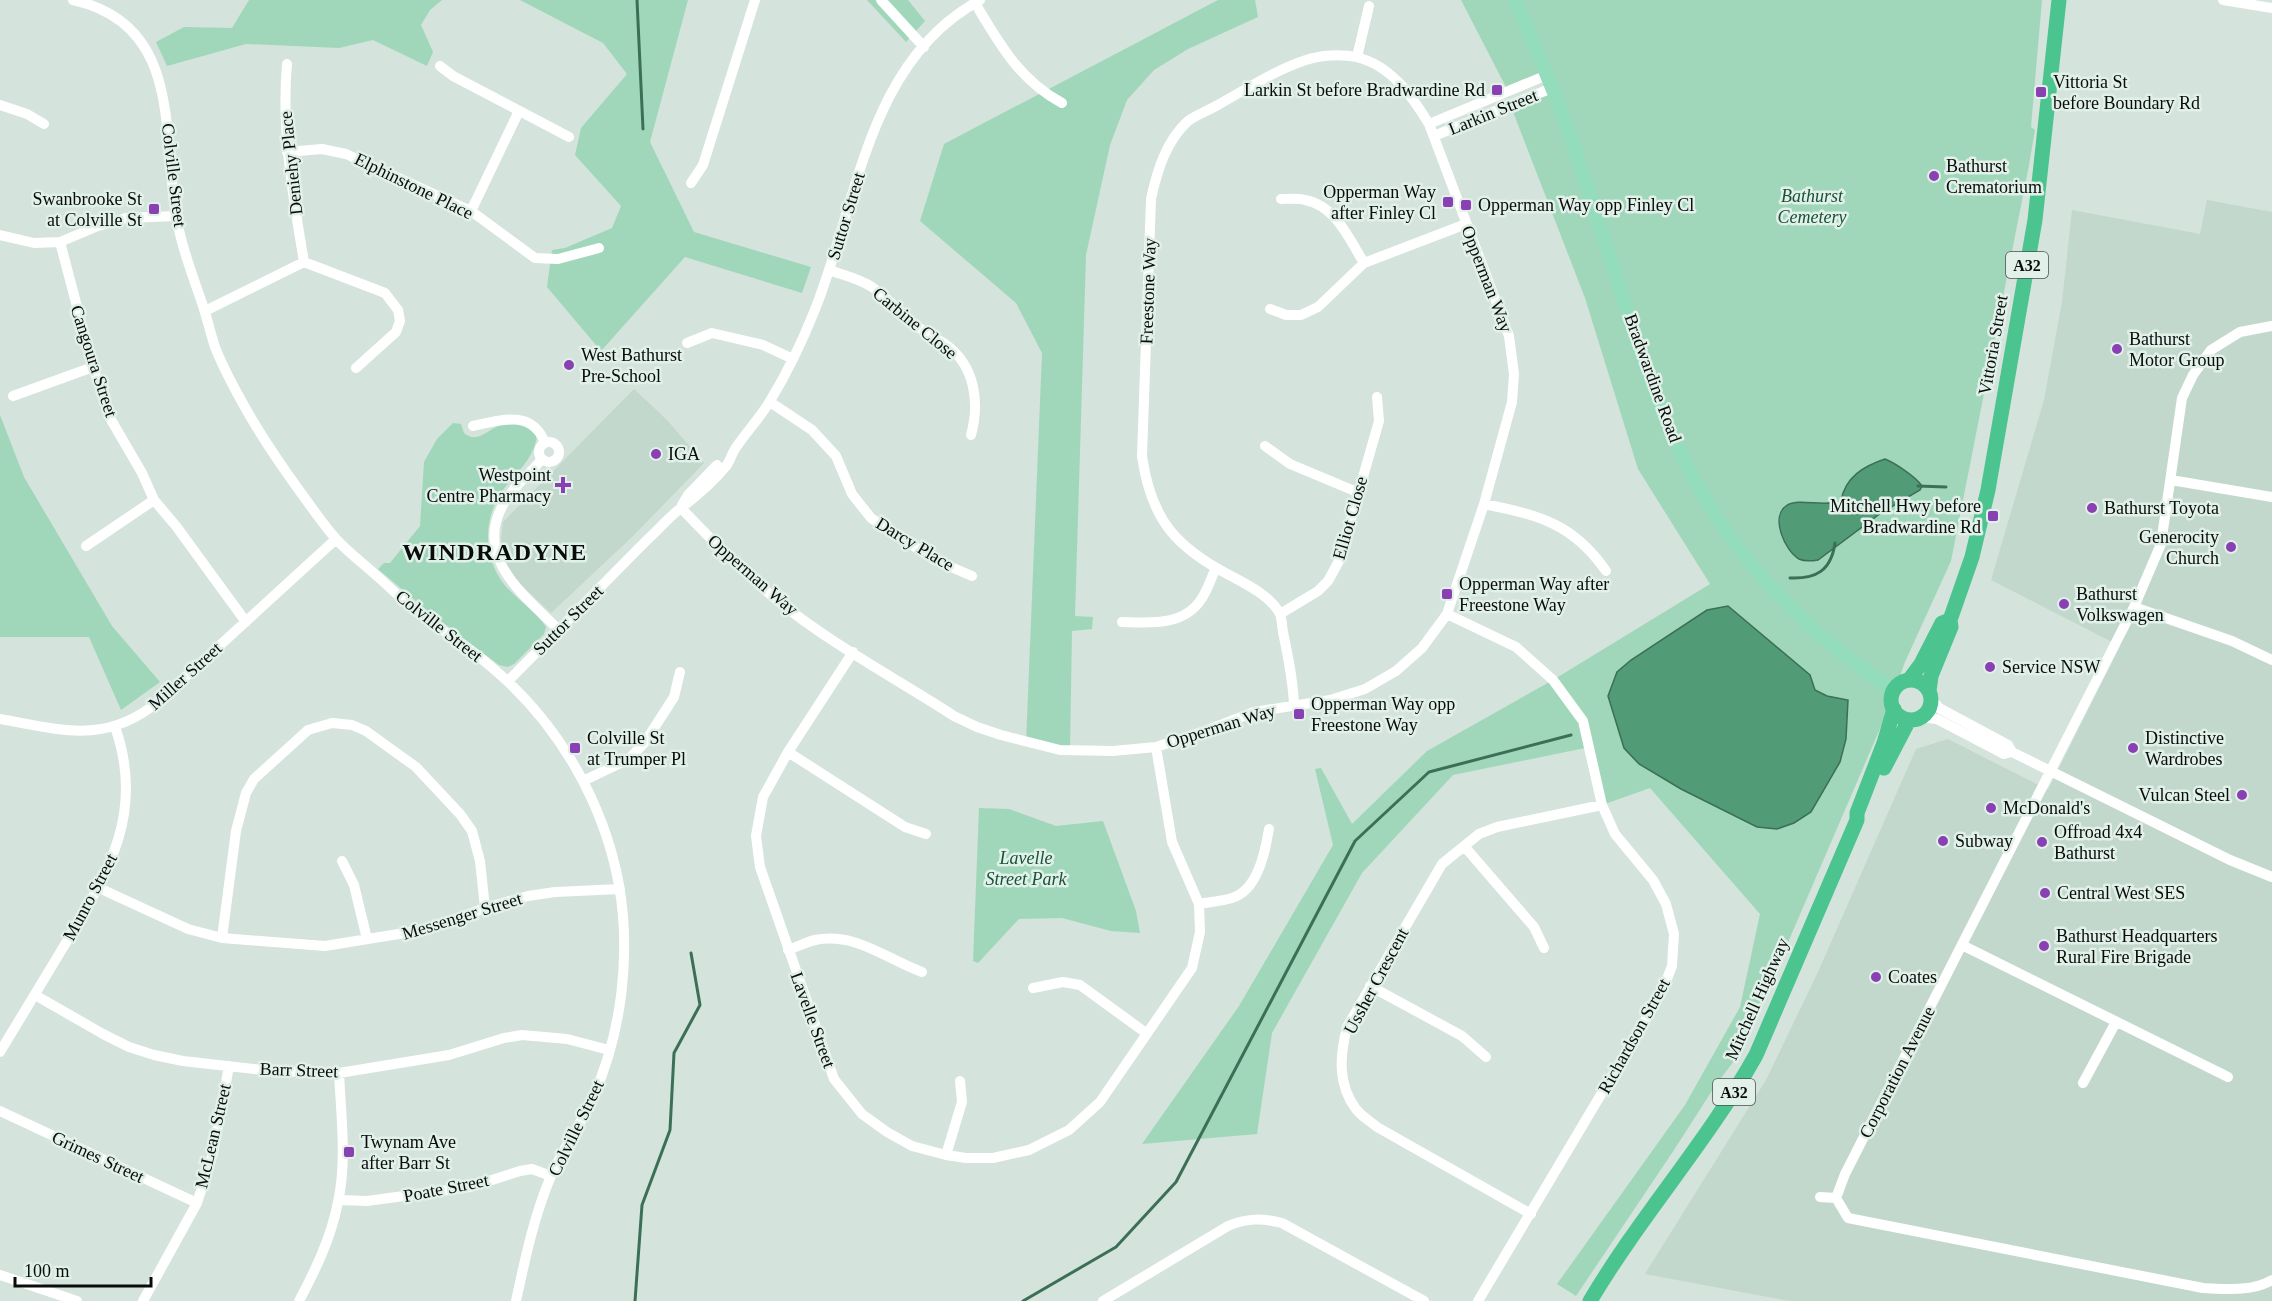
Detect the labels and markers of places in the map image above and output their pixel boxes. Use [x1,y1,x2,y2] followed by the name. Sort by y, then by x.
[2053,72,2200,113] place label: Vittoria St before Boundary Rd
[1244,80,1485,100] place label: Larkin St before Bradwardine Rd
[1490,83,1504,97] marker: Larkin St before Bradwardine Rd
[2034,85,2048,99] marker: Vittoria St before Boundary Rd
[1946,156,2042,197] place label: Bathurst Crematorium
[1927,169,1941,183] marker: Bathurst Crematorium
[1323,182,1436,223] place label: Opperman Way after Finley Cl
[33,189,142,230] place label: Swanbrooke St at Colville St
[1441,195,1455,209] marker: Opperman Way after Finley Cl
[1478,195,1694,215] place label: Opperman Way opp Finley Cl
[1459,198,1473,212] marker: Opperman Way opp Finley Cl
[147,202,161,216] marker: Swanbrooke St at Colville St
[2129,329,2225,370] place label: Bathurst Motor Group
[2110,342,2124,356] marker: Bathurst Motor Group
[581,345,682,386] place label: West Bathurst Pre-School
[562,358,576,372] marker: West Bathurst Pre-School
[668,444,700,464] place label: IGA
[649,447,663,461] marker: IGA
[427,465,551,506] place label: Westpoint Centre Pharmacy
[556,478,570,492] marker: Westpoint Centre Pharmacy
[1830,496,1981,537] place label: Mitchell Hwy before Bradwardine Rd
[2104,498,2219,518] place label: Bathurst Toyota
[2085,501,2099,515] marker: Bathurst Toyota
[1986,509,2000,523] marker: Mitchell Hwy before Bradwardine Rd
[2139,527,2219,568] place label: Generocity Church
[2224,540,2238,554] marker: Generocity Church
[1459,574,1609,615] place label: Opperman Way after Freestone Way
[2076,584,2164,625] place label: Bathurst Volkswagen
[1440,587,1454,601] marker: Opperman Way after Freestone Way
[2057,597,2071,611] marker: Bathurst Volkswagen
[2002,657,2100,677] place label: Service NSW
[1983,660,1997,674] marker: Service NSW
[1311,694,1455,735] place label: Opperman Way opp Freestone Way
[1292,707,1306,721] marker: Opperman Way opp Freestone Way
[587,728,686,769] place label: Colville St at Trumper Pl
[2145,728,2224,769] place label: Distinctive Wardrobes
[568,741,582,755] marker: Colville St at Trumper Pl
[2126,741,2140,755] marker: Distinctive Wardrobes
[2139,785,2230,805] place label: Vulcan Steel
[2235,788,2249,802] marker: Vulcan Steel
[2003,798,2090,818] place label: McDonald's
[1984,801,1998,815] marker: McDonald's
[2054,822,2142,863] place label: Offroad 4x4 Bathurst
[1955,831,2013,851] place label: Subway
[1936,834,1950,848] marker: Subway
[2035,835,2049,849] marker: Offroad 4x4 Bathurst
[2057,883,2185,903] place label: Central West SES
[2038,886,2052,900] marker: Central West SES
[2056,926,2217,967] place label: Bathurst Headquarters Rural Fire Brigade
[2037,939,2051,953] marker: Bathurst Headquarters Rural Fire Brigade
[1888,967,1937,987] place label: Coates
[1869,970,1883,984] marker: Coates
[361,1132,456,1173] place label: Twynam Ave after Barr St
[342,1145,356,1159] marker: Twynam Ave after Barr St

